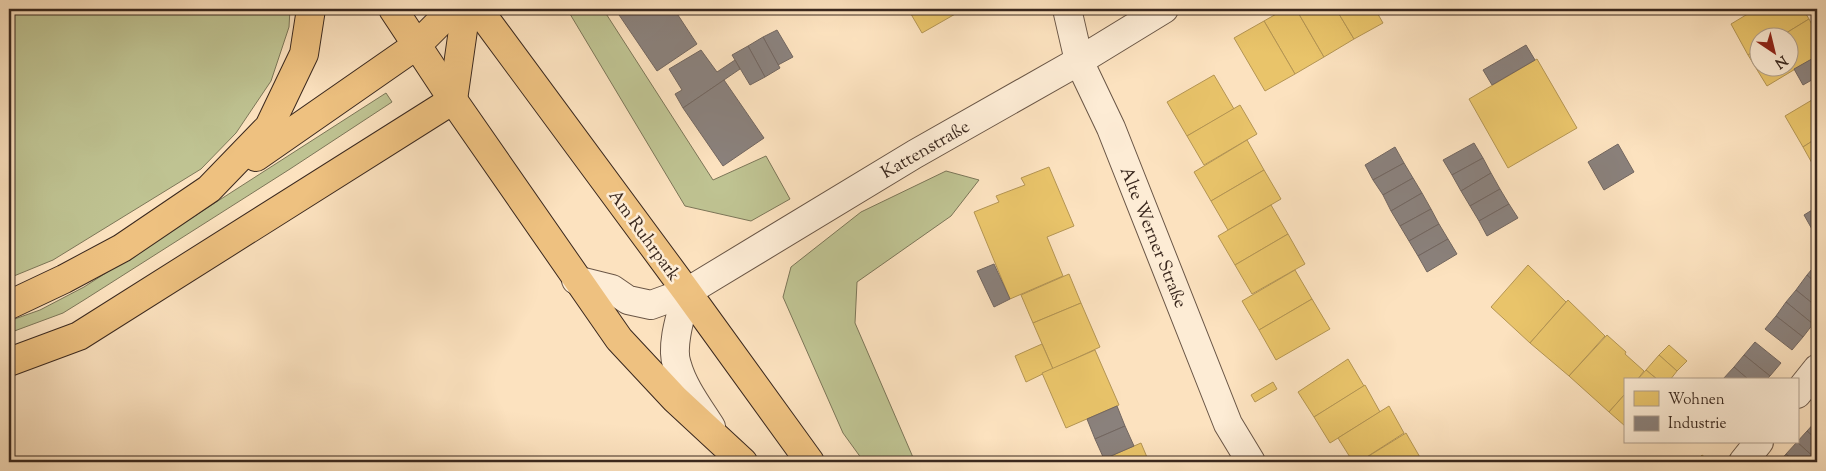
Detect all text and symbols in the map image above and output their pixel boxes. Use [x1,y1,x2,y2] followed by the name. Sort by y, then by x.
[1748,28,1798,78] north arrow
[1770,50,1791,72] text: N
[877,115,975,187] street label: Kattenstraße
[1112,163,1192,312] street label: Alte Werner Straße
[601,185,686,288] street label: Am Ruhrpark
[1624,378,1798,444] legend
[1668,390,1725,411] text: Wohnen
[1668,414,1726,435] text: Industrie

